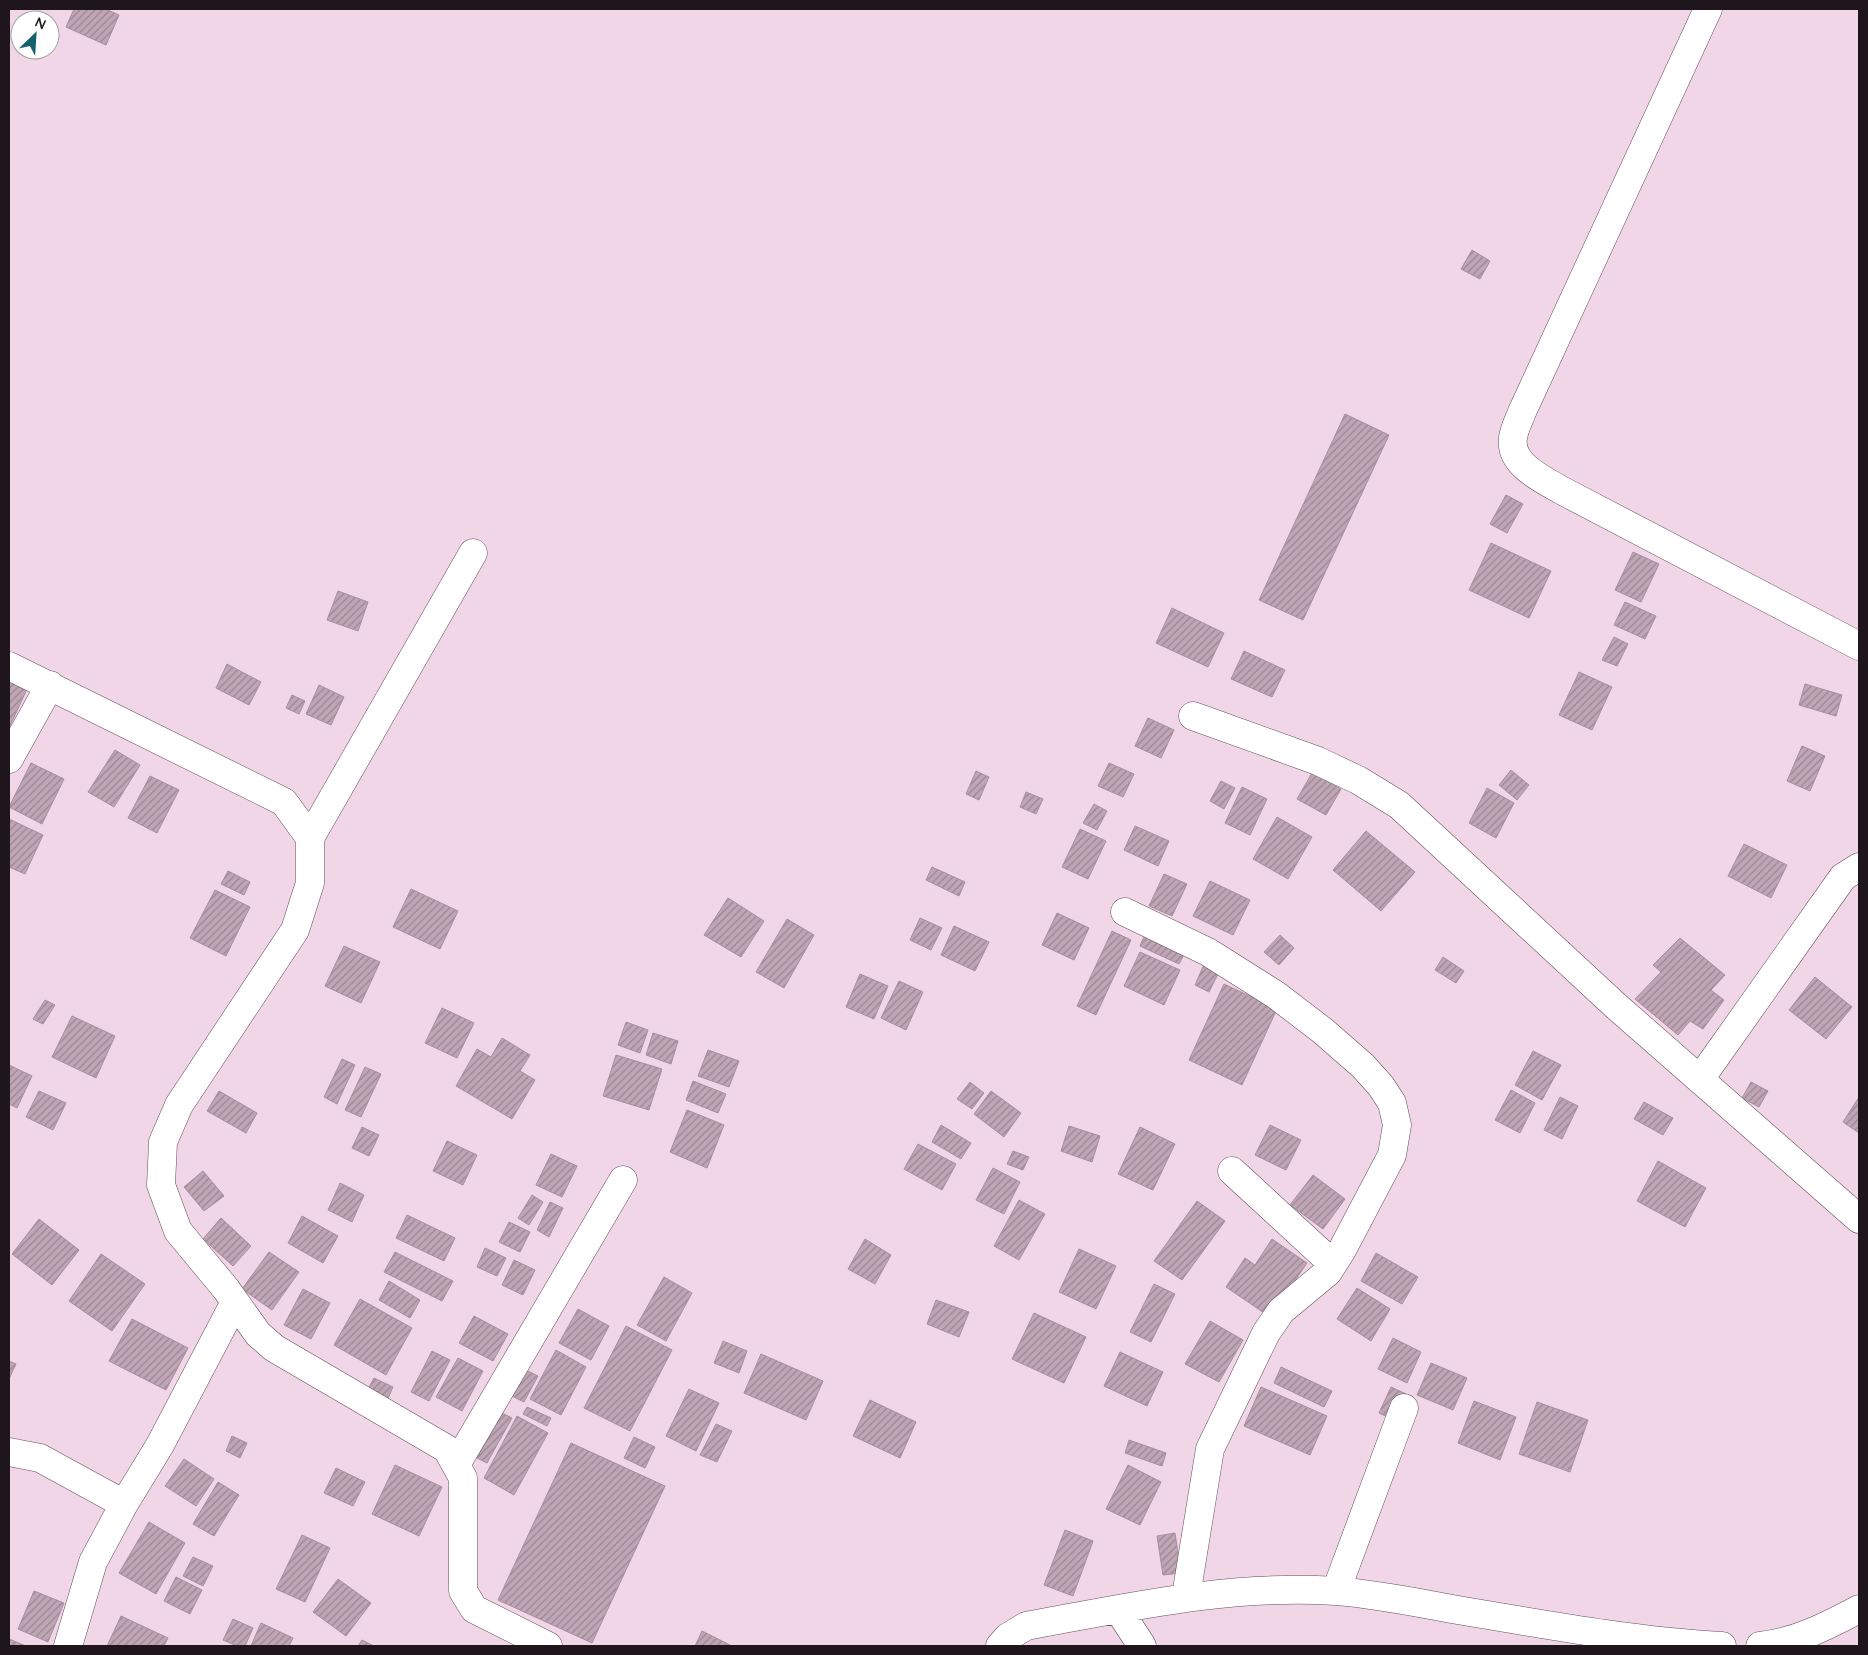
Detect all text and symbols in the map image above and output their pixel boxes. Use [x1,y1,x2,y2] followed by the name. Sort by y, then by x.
[10,10,60,60] north arrow
[32,13,49,34] text: N

